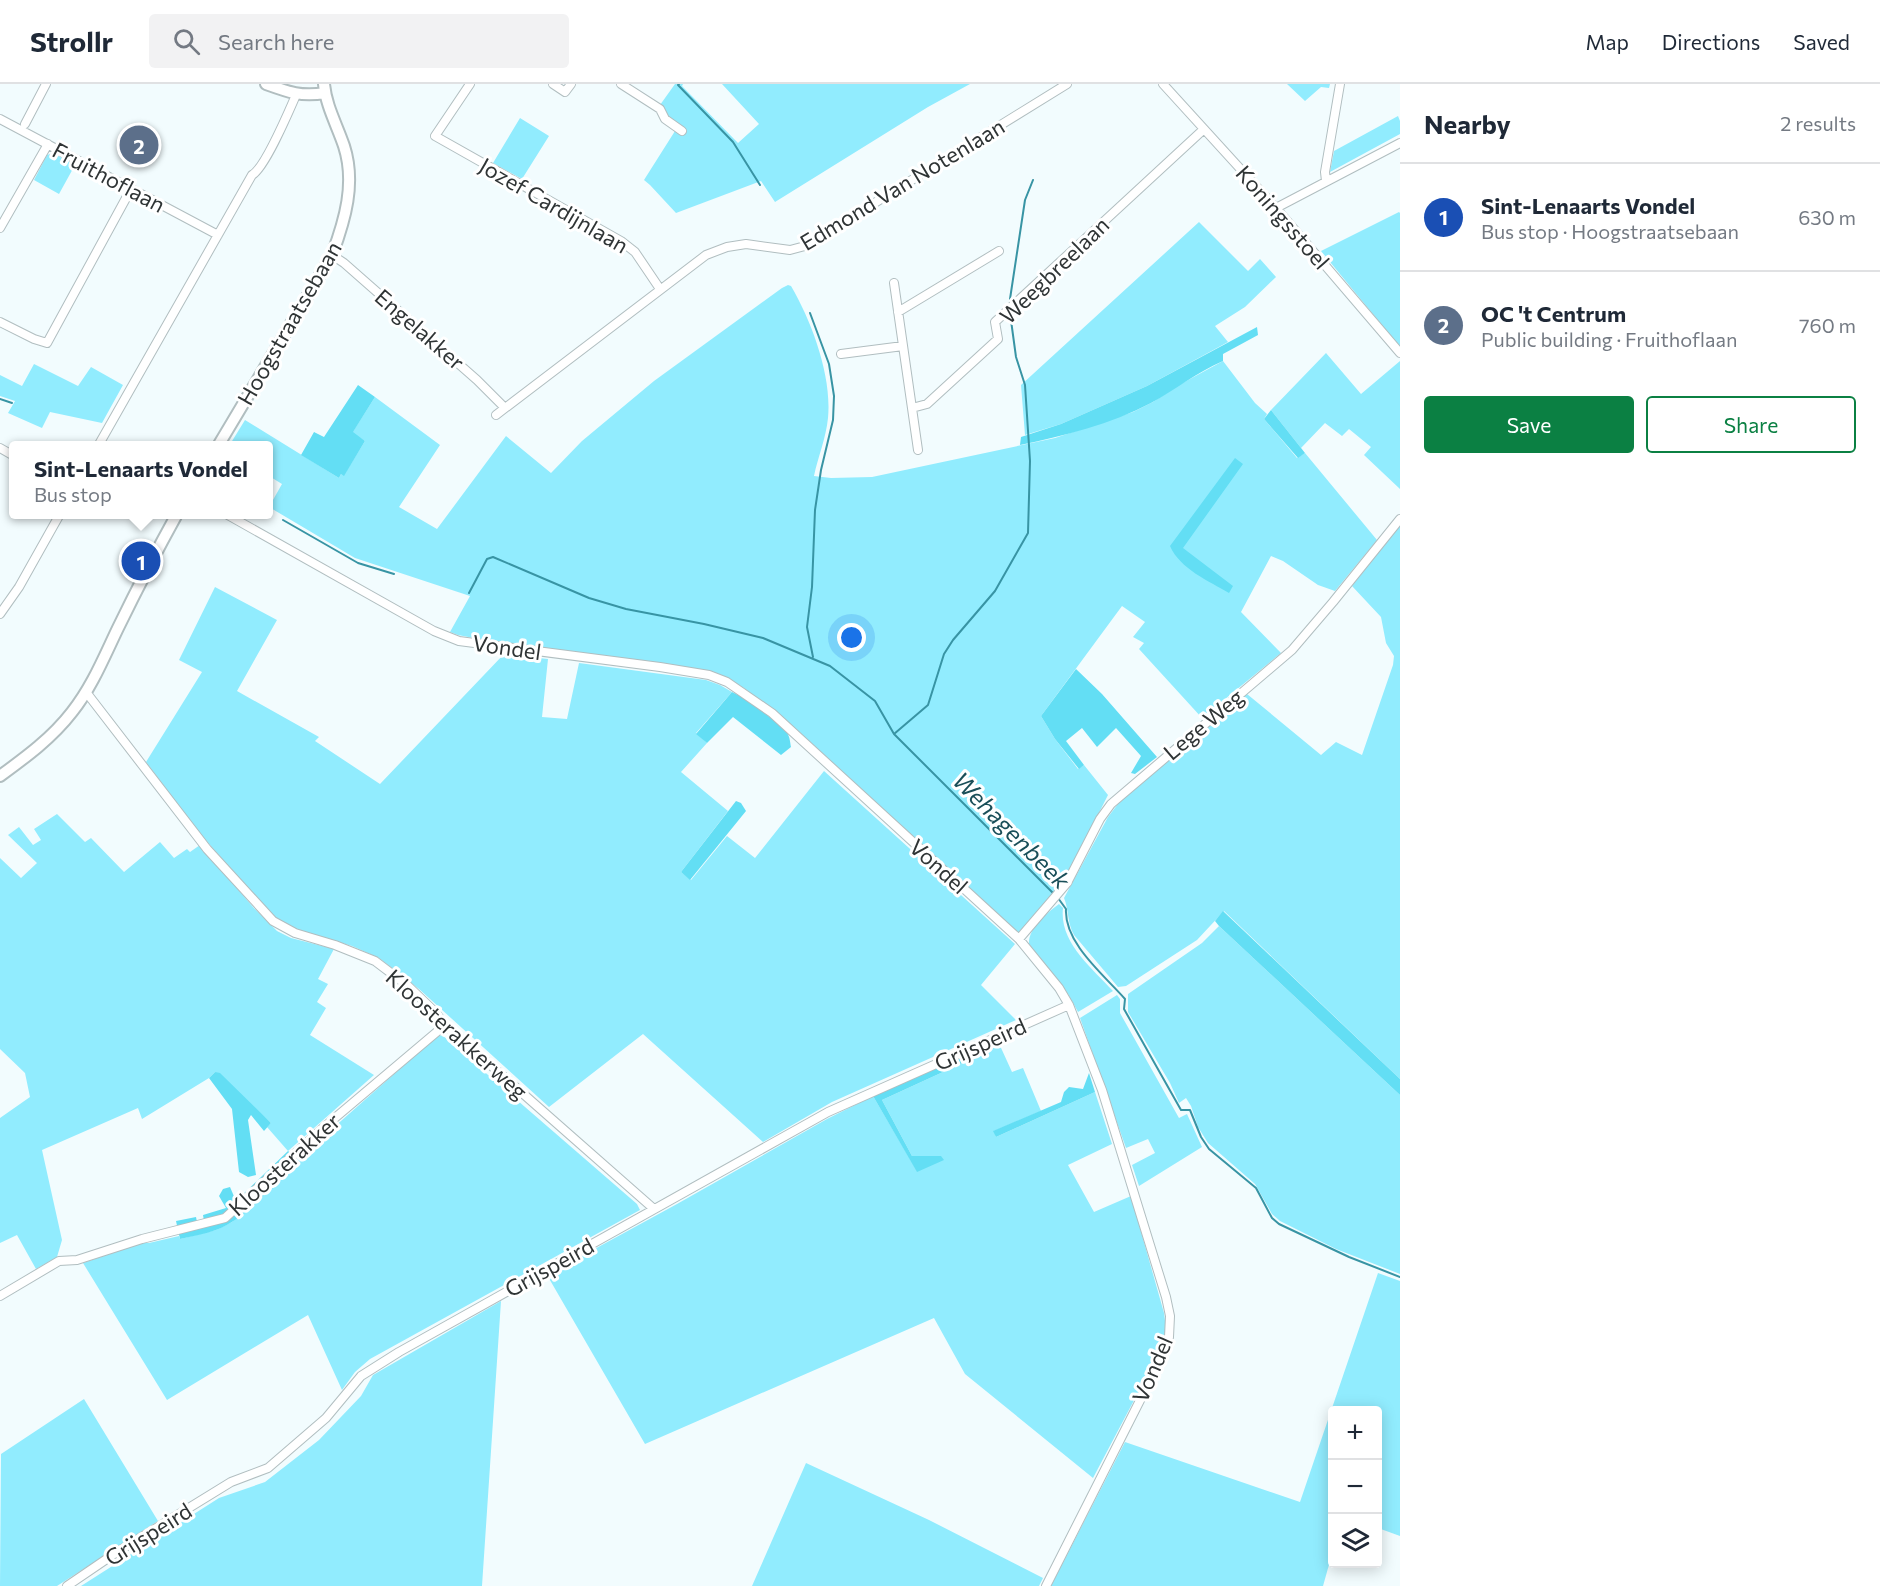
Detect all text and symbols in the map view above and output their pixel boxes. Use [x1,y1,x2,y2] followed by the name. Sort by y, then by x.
[149,14,569,68] search box
[30,24,113,58] text: Strollr
[170,25,203,58] icon: search
[218,28,334,55] text: Search here
[1586,29,1629,54] text: Map
[1662,29,1760,54] text: Directions
[1793,29,1850,54] text: Saved
[1424,108,1511,139] text: Nearby
[1780,111,1856,135] text: 2 results
[795,112,1009,256] street label: Edmond Van Notenlaan
[120,122,158,168] pin: 2
[48,136,170,218] street label: Fruithoflaan
[475,151,633,259] street label: Jozef Cardijnlaan
[1230,159,1336,275] street label: Koningsstoel
[1481,192,1695,219] text: Sint-Lenaarts Vondel
[1439,205,1448,229] text: 1
[1798,205,1856,229] text: 630 m
[994,211,1114,329] street label: Weegbreelaan
[1481,219,1739,243] text: Bus stop · Hoogstraatsebaan
[231,236,347,410] street label: Hoogstraatsebaan
[370,283,470,375] street label: Engelakker
[1481,300,1626,327] text: OC 't Centrum
[1438,313,1449,337] text: 2
[1799,313,1856,337] text: 760 m
[1481,327,1737,351] text: Public building · Fruithoflaan
[1424,396,1634,453] button: Save
[1646,396,1856,453] button: Share
[9,441,273,519] popup
[34,455,248,482] text: Sint-Lenaarts Vondel
[34,482,112,506] text: Bus stop
[122,538,160,584] pin: 1
[837,623,866,652] your location
[471,629,543,665] street label: Vondel
[1157,683,1249,765] street label: Lege Weg
[947,765,1077,895] water label: Wehagenbeek
[904,833,974,899] street label: Vondel
[381,963,533,1105] street label: Kloosterakkerweg
[930,1012,1030,1076] street label: Grijspeird
[223,1107,345,1221] street label: Kloosterakker
[500,1232,598,1302] street label: Grijspeird
[1126,1332,1178,1406] street label: Vondel
[1328,1406,1382,1568] map controls
[1328,1406,1382,1460] button: +
[1328,1460,1382,1514] button: −
[99,1497,197,1571] street label: Grijspeird
[1328,1514,1382,1568] button: layers

